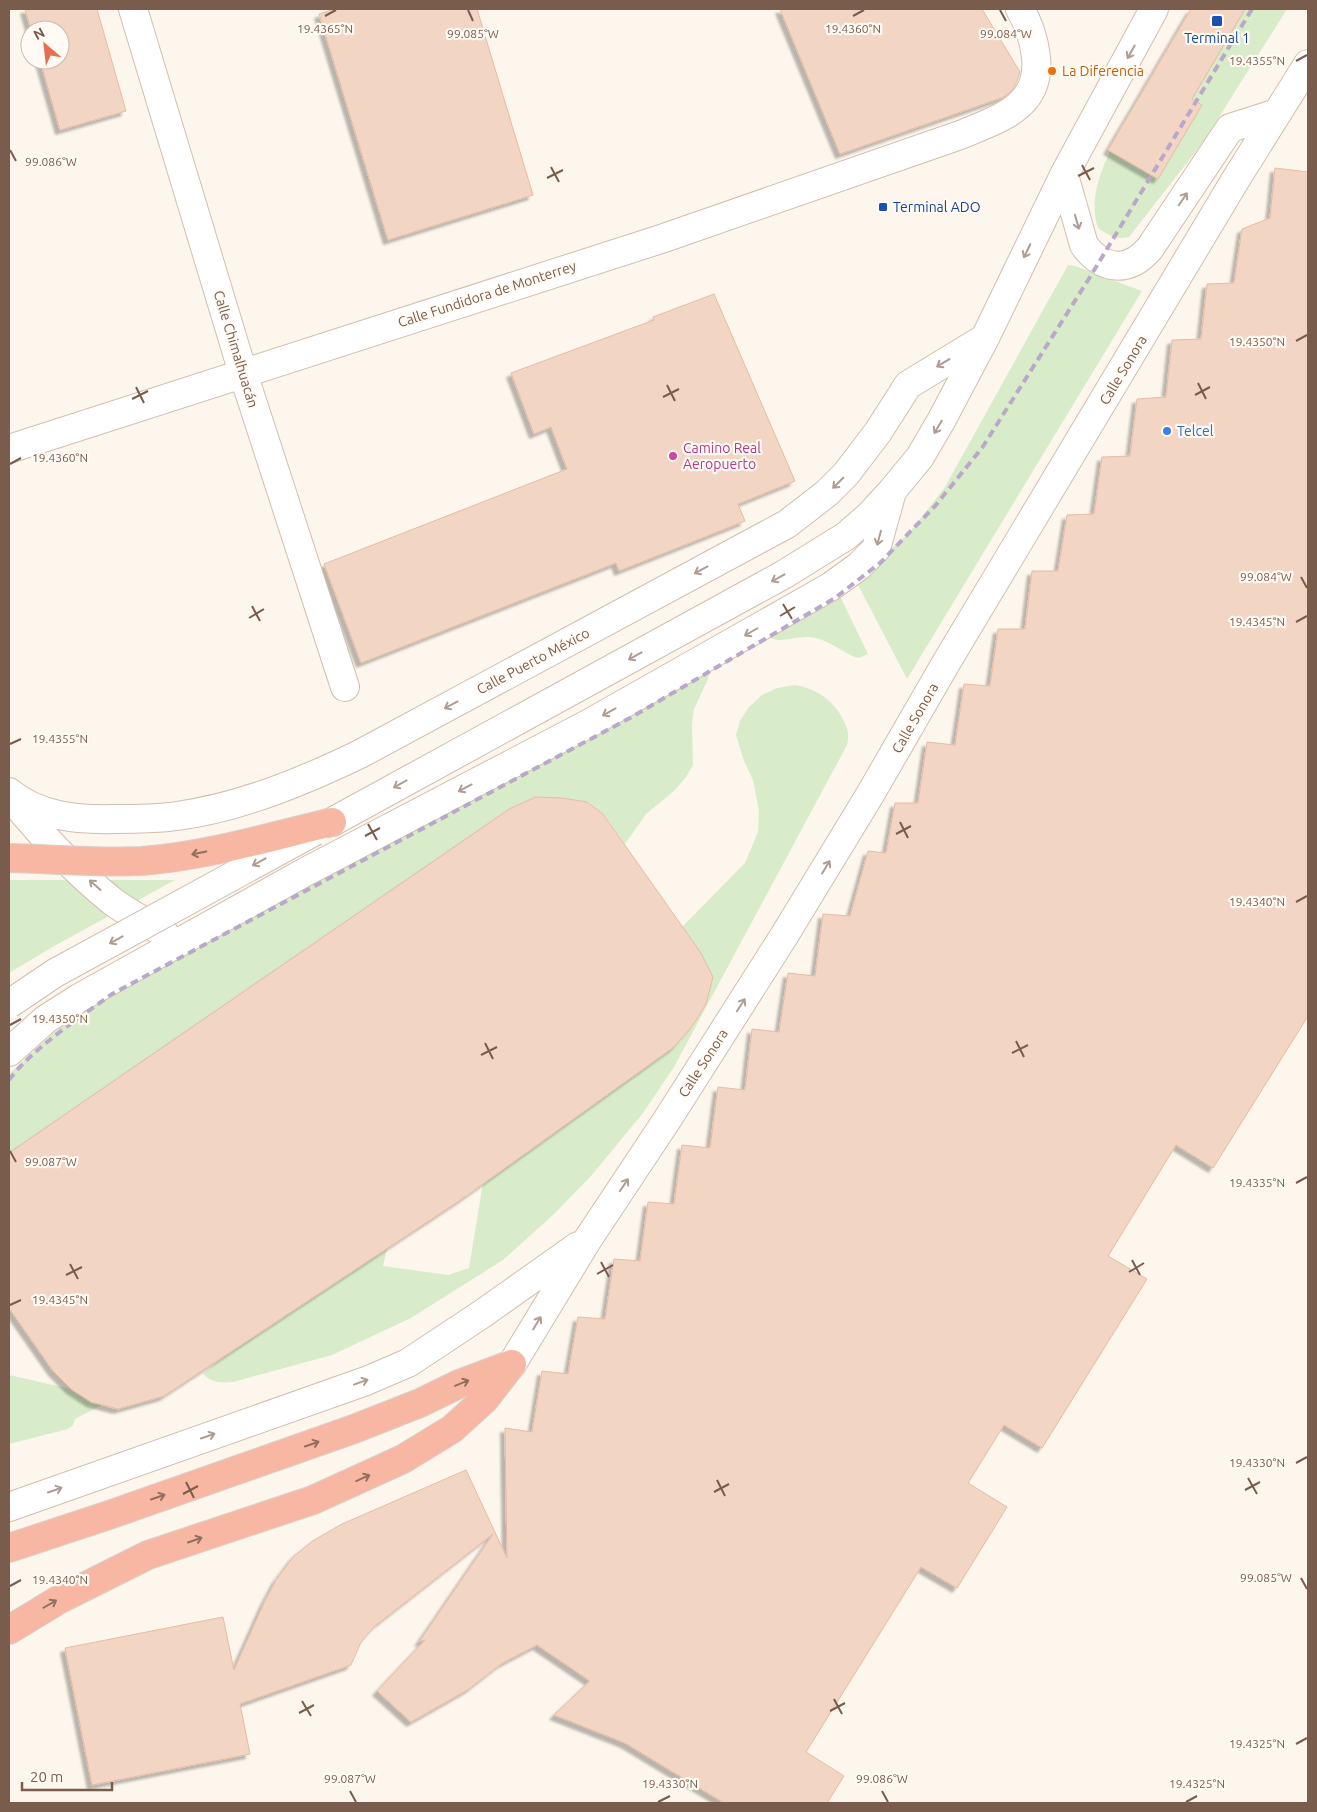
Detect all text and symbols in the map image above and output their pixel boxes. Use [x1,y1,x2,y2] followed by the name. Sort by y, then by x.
[1210,14,1224,28] marker: Terminal 1
[20,20,70,70] north arrow
[297,22,353,35] text: 19.4365°N
[825,22,881,35] text: 19.4360°N
[31,24,47,43] text: N
[447,27,499,40] text: 99.085°W
[980,27,1032,40] text: 99.084°W
[1184,30,1250,46] place label: Terminal 1
[1126,44,1136,59] one-way arrow
[1229,54,1285,67] text: 19.4355°N
[1062,63,1144,79] place label: La Diferencia
[1046,65,1058,77] marker: La Diferencia
[25,155,77,168] text: 99.086°W
[1178,192,1188,206] one-way arrow
[893,199,981,215] place label: Terminal ADO
[877,201,889,213] marker: Terminal ADO
[1073,214,1083,230] one-way arrow
[1022,243,1031,258] one-way arrow
[396,257,578,330] street label: Calle Fundidora de Monterrey
[211,288,261,410] street label: Calle Chimalhuacán
[1096,332,1150,408] street label: Calle Sonora
[1229,335,1285,348] text: 19.4350°N
[937,359,951,369] one-way arrow
[932,420,942,434] one-way arrow
[1177,423,1214,439] place label: Telcel
[1161,425,1173,437] marker: Telcel
[683,440,761,472] place label: Camino Real Aeropuerto
[667,450,679,462] marker: Camino Real Aeropuerto
[32,451,88,464] text: 19.4360°N
[832,477,844,489] one-way arrow
[874,530,884,546] one-way arrow
[694,565,709,575] one-way arrow
[1240,570,1292,583] text: 99.084°W
[771,573,785,583] one-way arrow
[1229,615,1285,628] text: 19.4345°N
[474,625,592,697] street label: Calle Puerto México
[744,628,758,638] one-way arrow
[628,651,643,661] one-way arrow
[889,680,941,756] street label: Calle Sonora
[443,700,458,710] one-way arrow
[603,708,617,718] one-way arrow
[32,732,88,745] text: 19.4355°N
[393,779,408,789] one-way arrow
[458,783,473,793] one-way arrow
[192,848,208,858] one-way arrow
[251,857,266,867] one-way arrow
[822,860,832,874] one-way arrow
[88,880,101,891] one-way arrow
[1229,895,1285,908] text: 19.4340°N
[110,936,124,946] one-way arrow
[736,998,746,1012] one-way arrow
[32,1012,88,1025] text: 19.4350°N
[675,1026,731,1100] street label: Calle Sonora
[25,1155,77,1168] text: 99.087°W
[1229,1176,1285,1189] text: 19.4335°N
[618,1178,629,1192] one-way arrow
[32,1293,88,1306] text: 19.4345°N
[533,1316,543,1330] one-way arrow
[353,1377,368,1386] one-way arrow
[454,1378,469,1387] one-way arrow
[200,1431,215,1440] one-way arrow
[303,1438,319,1448] one-way arrow
[1229,1456,1285,1469] text: 19.4330°N
[355,1472,370,1482] one-way arrow
[46,1485,62,1495] one-way arrow
[150,1492,166,1501] one-way arrow
[186,1535,202,1544] one-way arrow
[1240,1571,1292,1584] text: 99.085°W
[32,1573,88,1586] text: 19.4340°N
[43,1599,57,1609] one-way arrow
[1229,1737,1285,1750] text: 19.4325°N
[22,1760,112,1792] scale bar
[30,1768,63,1785] text: 20 m
[324,1772,376,1785] text: 99.087°W
[856,1772,908,1785] text: 99.086°W
[642,1777,698,1790] text: 19.4330°N
[1169,1777,1225,1790] text: 19.4325°N

